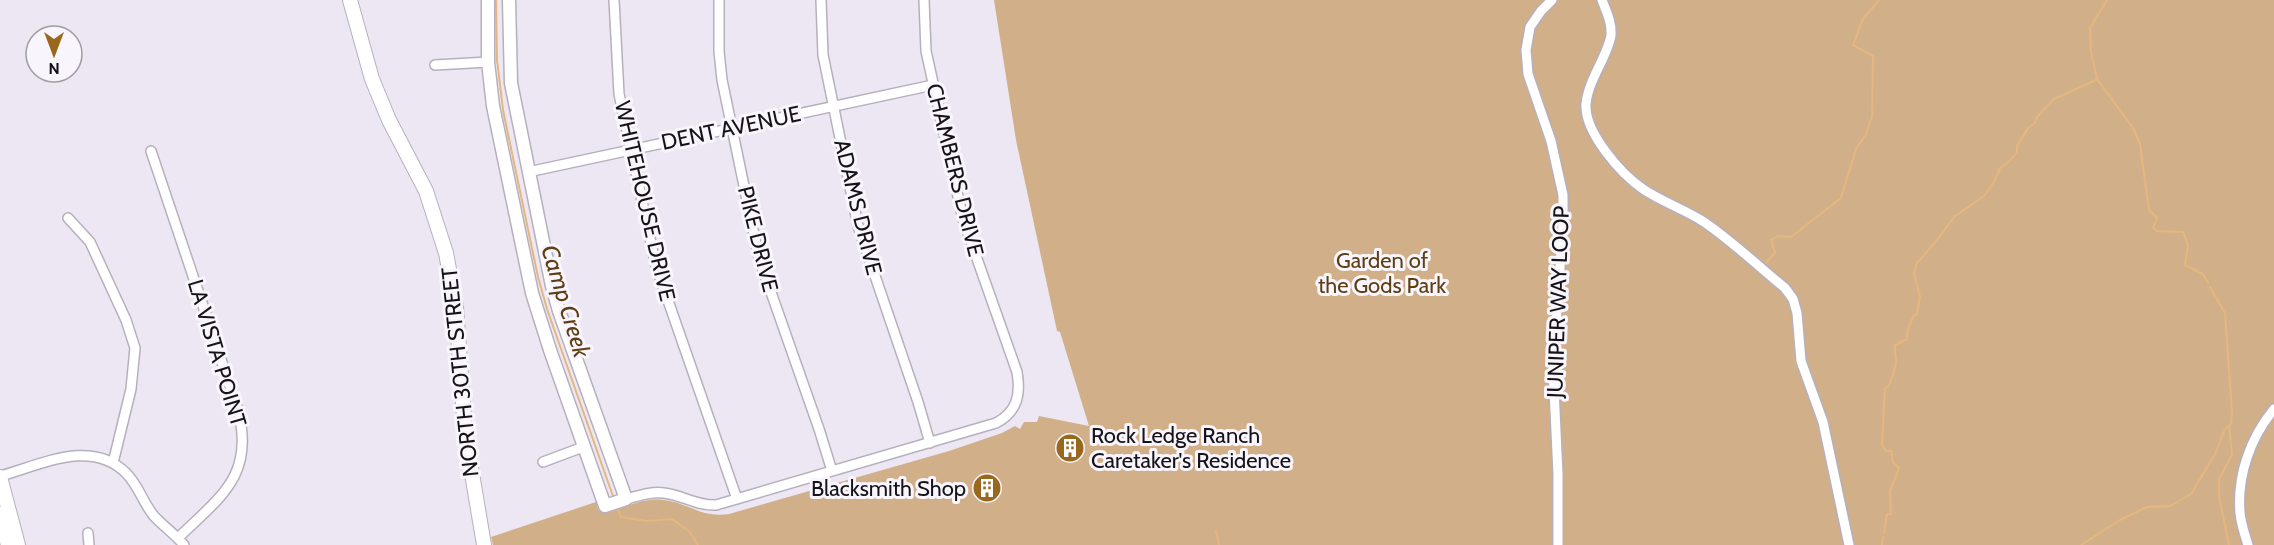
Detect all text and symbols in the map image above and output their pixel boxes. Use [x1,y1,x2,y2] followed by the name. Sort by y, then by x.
[24,24,84,84] north arrow
[48,59,60,78] text: N
[920,81,990,259] street label: CHAMBERS DRIVE
[609,98,681,304] street label: WHITEHOUSE DRIVE
[659,100,803,156] street label: DENT AVENUE
[828,136,888,278] street label: ADAMS DRIVE
[732,183,784,295] street label: PIKE DRIVE
[1541,205,1575,399] street label: JUNIPER WAY LOOP
[535,241,597,361] water label: Camp Creek
[1318,247,1446,299] park label: Garden of the Gods Park
[436,266,484,478] street label: NORTH 30TH STREET
[182,276,252,430] street label: LA VISTA POINT
[1091,422,1291,474] place label: Rock Ledge Ranch Caretaker's Residence
[1054,432,1086,464] building icon: Rock Ledge Ranch Caretaker's Residence
[971,472,1003,504] building icon: Blacksmith Shop
[811,475,966,502] place label: Blacksmith Shop

